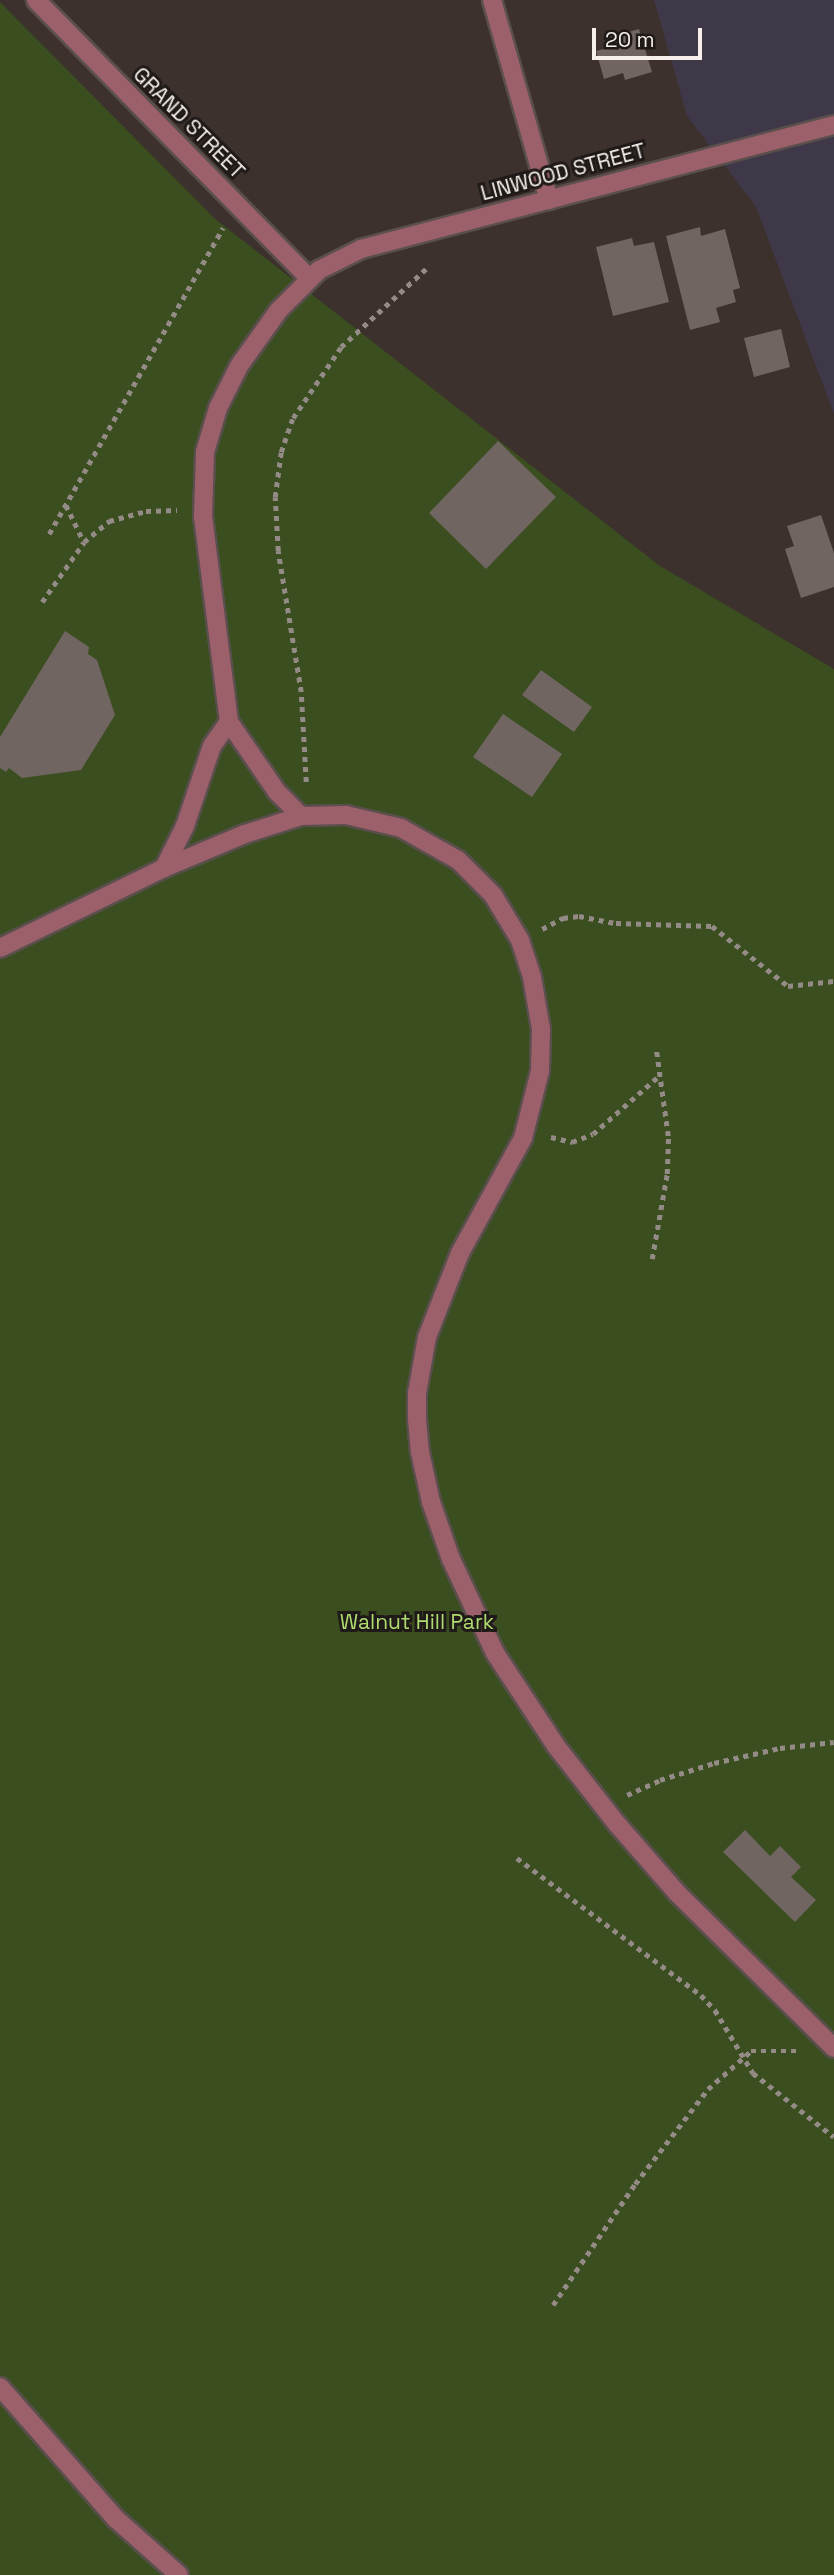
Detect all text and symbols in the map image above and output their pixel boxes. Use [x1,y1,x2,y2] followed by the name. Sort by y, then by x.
[596,14,706,58] scale bar
[605,26,655,53] text: 20 m
[128,62,250,184] street label: GRAND STREET
[478,138,648,206] street label: LINWOOD STREET
[340,1609,494,1635] park label: Walnut Hill Park

